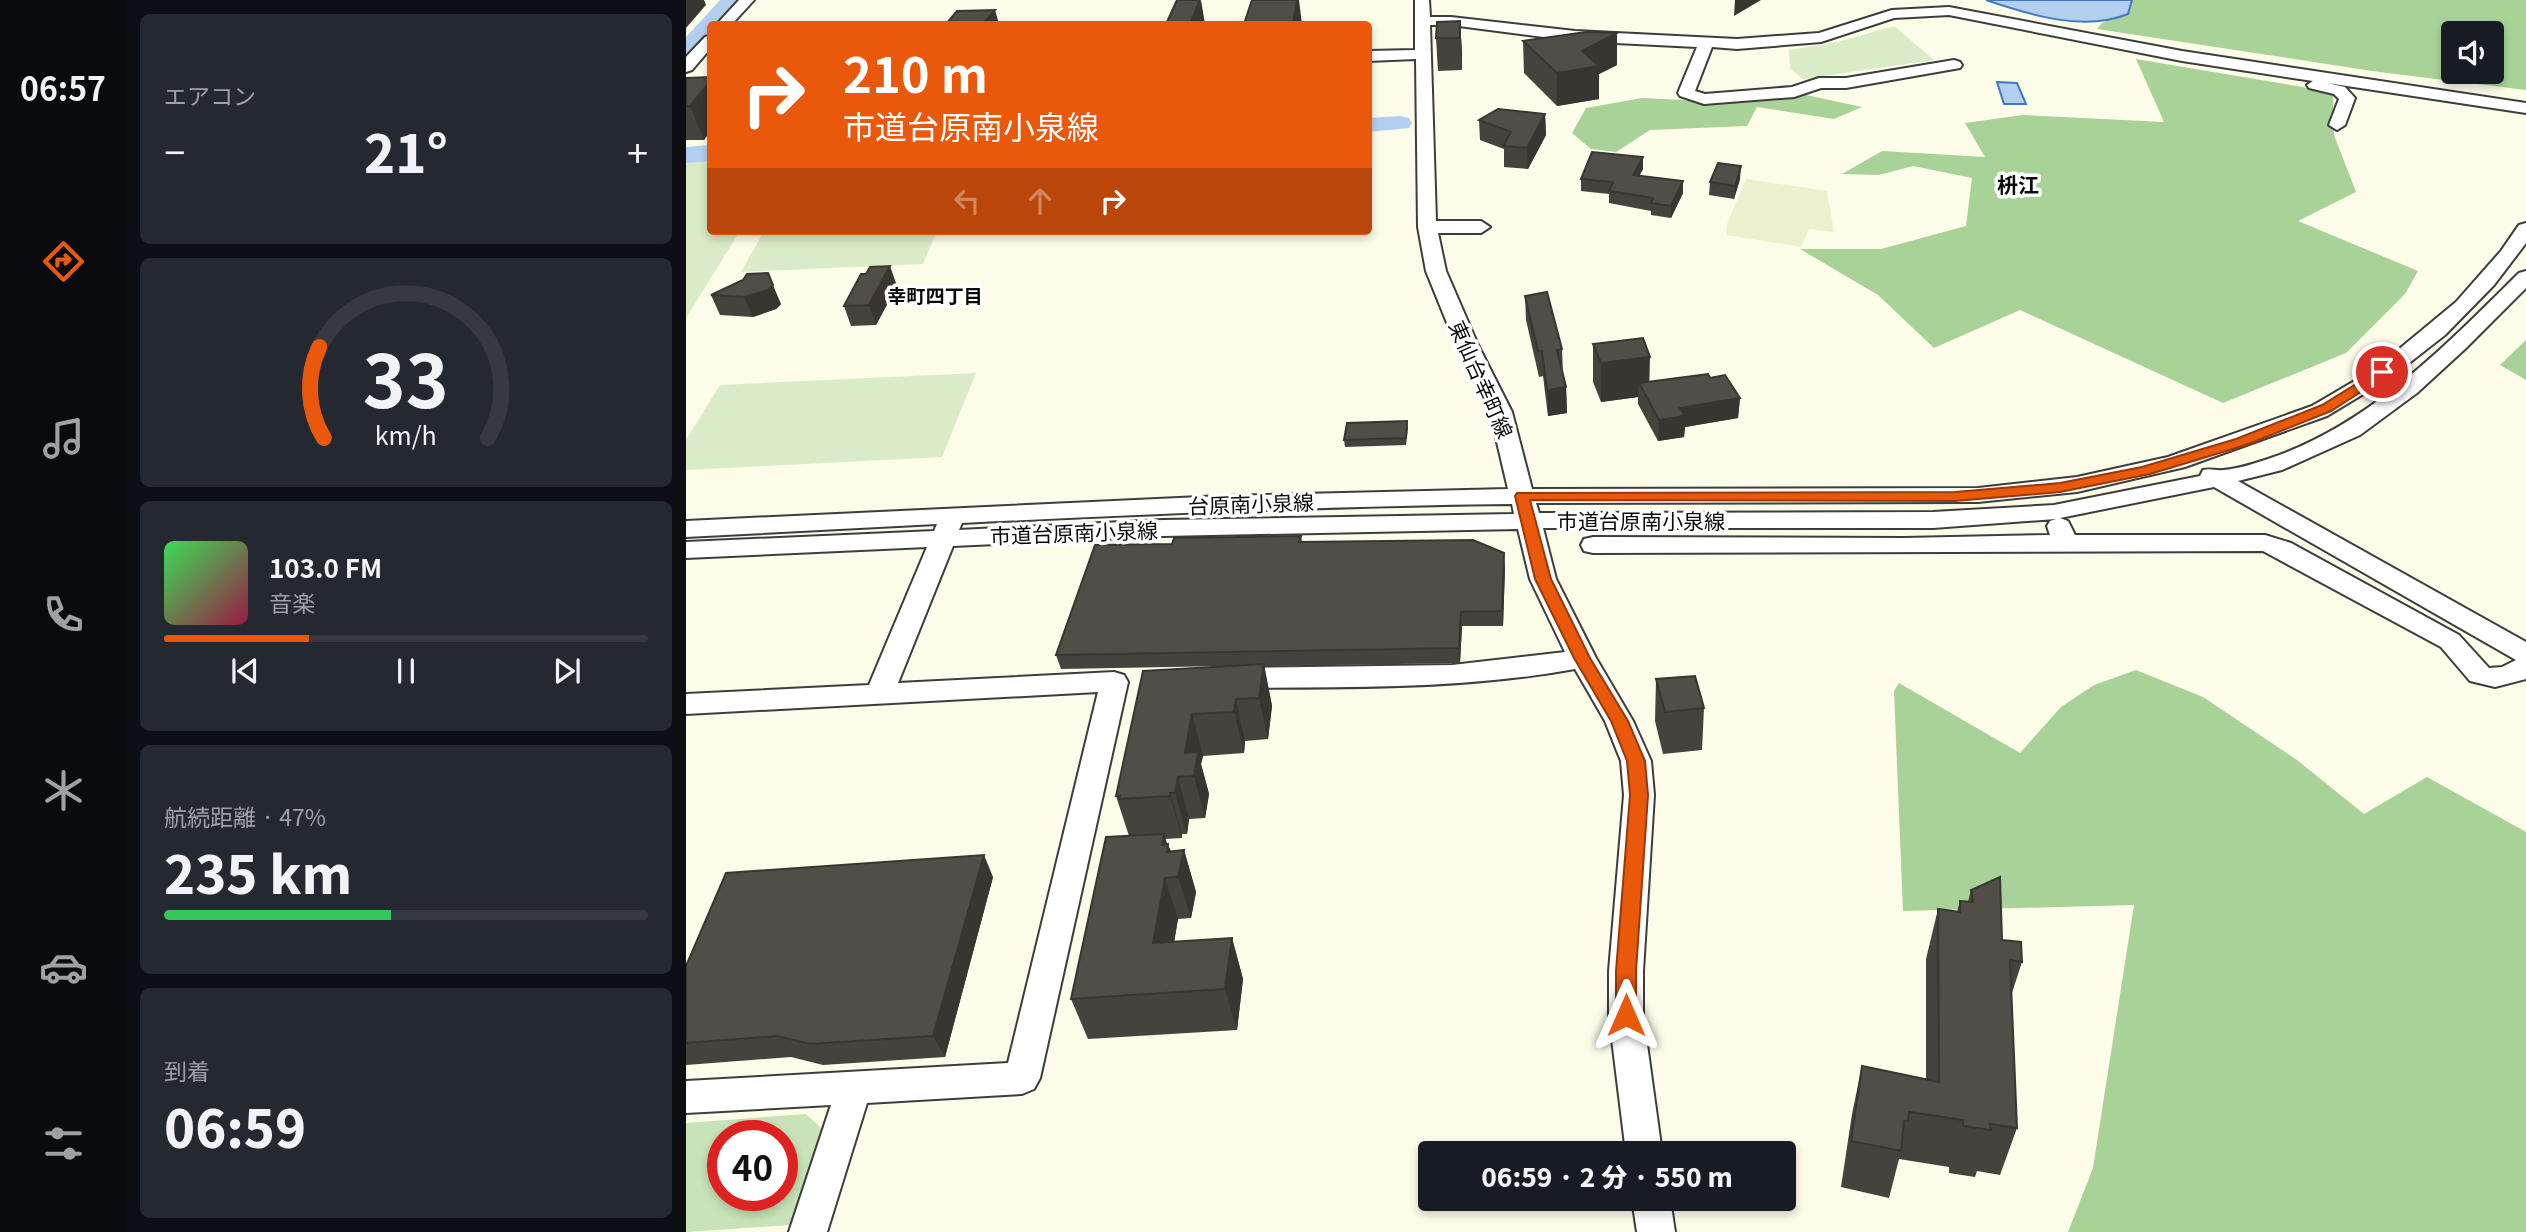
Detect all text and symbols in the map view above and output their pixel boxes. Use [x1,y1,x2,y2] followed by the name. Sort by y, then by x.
[2441,21,2504,84] map controls
[2441,21,2504,84] button: sound
[843,36,988,107] text: 210 m
[728,49,819,140] icon: right
[20,64,106,110] text: 06:57
[164,78,256,112] text: エアコン
[843,102,1099,148] text: 市道台原南小泉線
[364,113,448,188] text: 21°
[164,123,185,178] text: −
[627,123,648,178] text: +
[1997,169,2039,199] district label: 枡江
[948,182,986,220] icon: left
[1021,182,1059,220] icon: ahead
[1094,182,1132,220] icon: right
[39,237,88,286] icon: directions
[887,281,983,308] district label: 幸町四丁目
[1443,315,1521,443] street label: 東仙台幸町線
[363,325,449,430] text: 33
[2352,342,2412,402] pin
[2363,353,2401,391] icon: arrive
[39,414,88,463] icon: music
[375,416,437,452] text: km/h
[1188,486,1314,520] street label: 台原南小泉線
[1557,505,1725,535] street label: 市道台原南小泉線
[990,514,1158,550] street label: 市道台原南小泉線
[269,548,382,585] text: 103.0 FM
[269,585,315,619] text: 音楽
[39,590,88,639] icon: phone
[226,652,264,690] icon: previous
[387,652,425,690] icon: pause
[548,652,586,690] icon: next
[39,766,88,815] icon: climate
[164,799,326,833] text: 航続距離 · 47%
[164,834,352,909] text: 235 km
[39,943,88,992] icon: car
[1589,978,1663,1052] position arrow
[164,1053,210,1087] text: 到着
[164,1088,306,1163] text: 06:59
[39,1119,88,1168] icon: filters
[707,1120,798,1211] speed limit sign: 40
[1481,1157,1733,1194] text: 06:59 · 2 分 · 550 m

